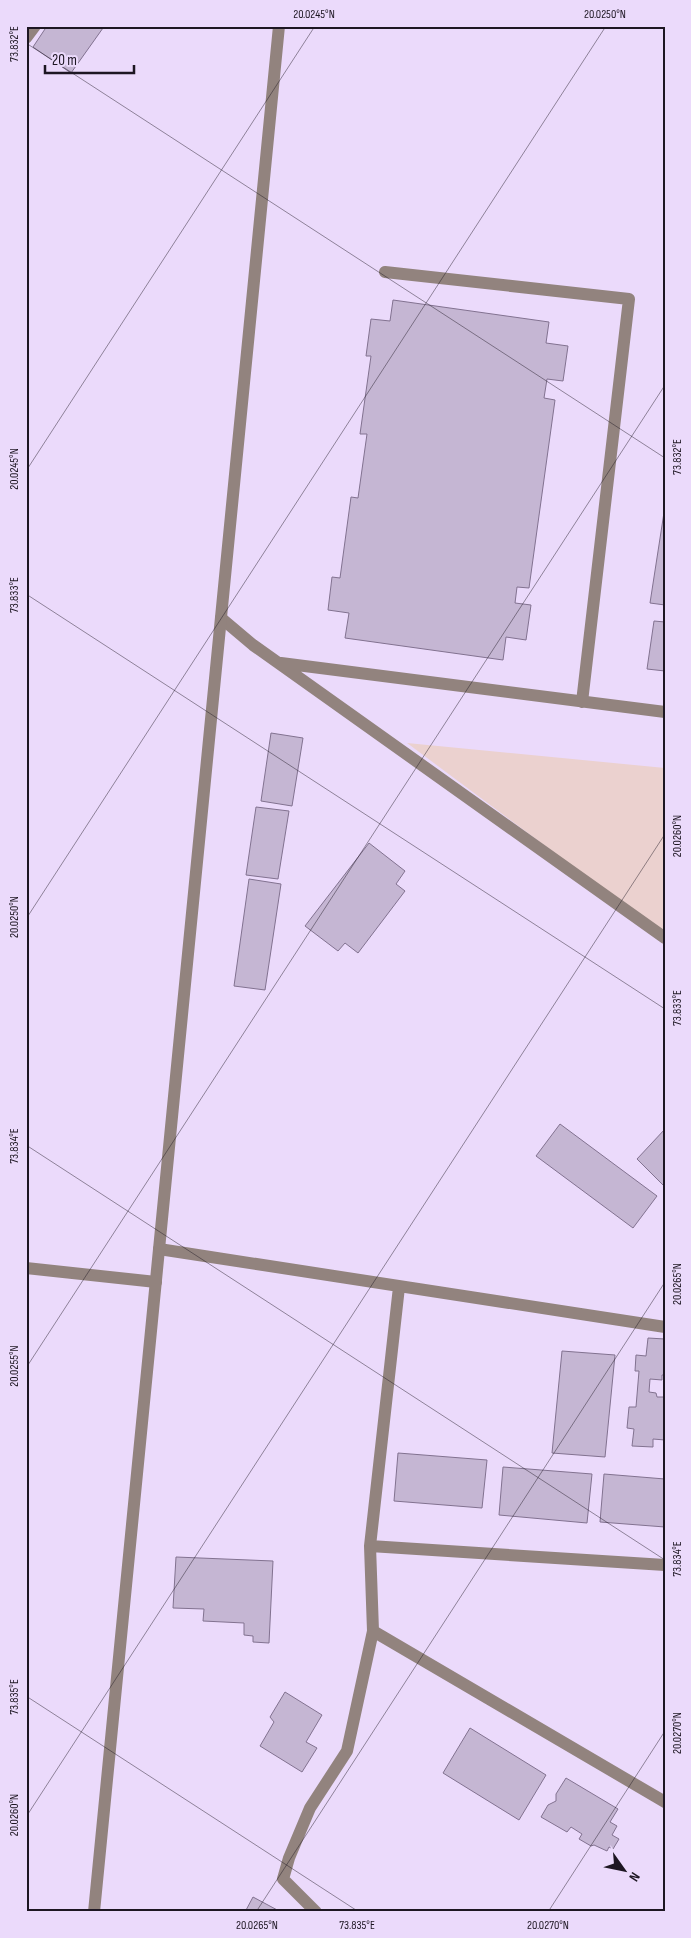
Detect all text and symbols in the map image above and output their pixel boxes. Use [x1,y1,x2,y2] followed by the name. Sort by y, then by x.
[293,7,335,22] text: 20.0245°N
[584,7,626,22] text: 20.0250°N
[7,26,22,62] text: 73.832°E
[45,42,134,74] scale bar
[52,51,77,70] text: 20 m
[670,439,685,475] text: 73.832°E
[7,448,22,490] text: 20.0245°N
[7,577,22,613] text: 73.833°E
[670,815,685,857] text: 20.0260°N
[7,896,22,938] text: 20.0250°N
[670,990,685,1026] text: 73.833°E
[7,1128,22,1164] text: 73.834°E
[670,1263,685,1305] text: 20.0265°N
[7,1345,22,1387] text: 20.0255°N
[670,1541,685,1577] text: 73.834°E
[7,1679,22,1715] text: 73.835°E
[670,1712,685,1754] text: 20.0270°N
[7,1794,22,1836] text: 20.0260°N
[598,1846,648,1896] north arrow
[625,1869,644,1885] text: N
[236,1918,278,1933] text: 20.0265°N
[339,1918,375,1933] text: 73.835°E
[527,1918,569,1933] text: 20.0270°N

